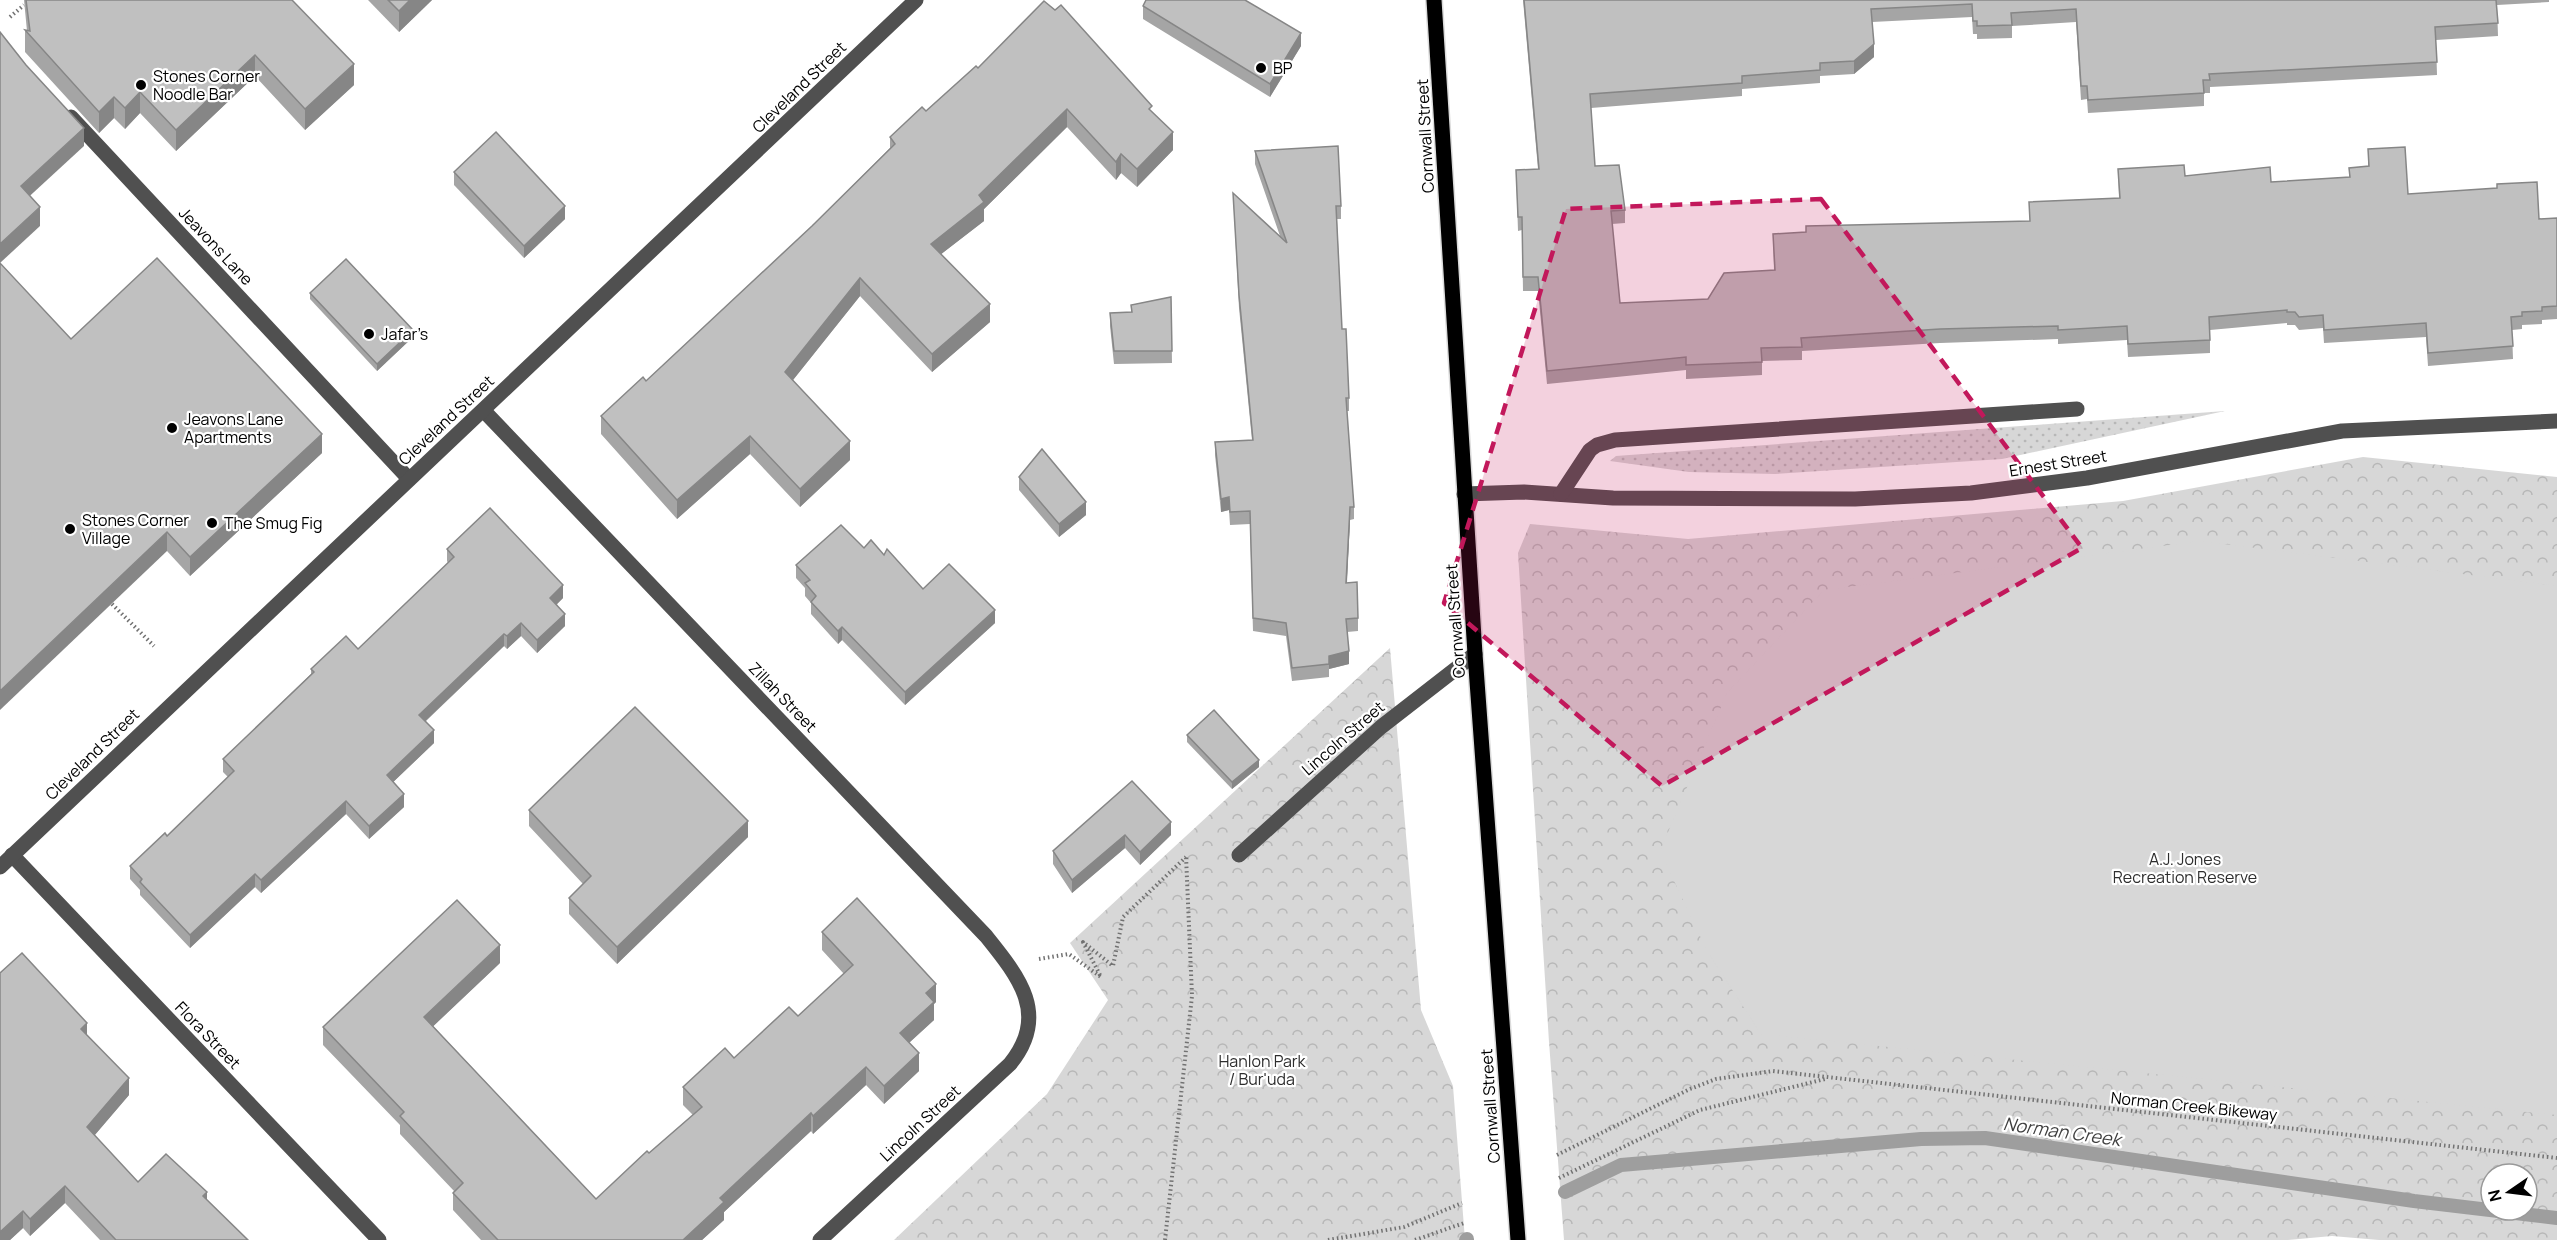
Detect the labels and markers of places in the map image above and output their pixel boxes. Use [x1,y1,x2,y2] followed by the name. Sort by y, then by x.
[1273,57,1293,79] place label: BP
[1254,61,1268,75] marker: BP
[153,65,260,105] place label: Stones Corner Noodle Bar
[134,78,148,92] marker: Stones Corner Noodle Bar
[381,323,428,345] place label: Jafar’s
[362,327,376,341] marker: Jafar’s
[184,408,283,448] place label: Jeavons Lane Apartments
[165,421,179,435] marker: Jeavons Lane Apartments
[82,509,189,549] place label: Stones Corner Village
[224,512,322,534] place label: The Smug Fig
[205,516,219,530] marker: The Smug Fig
[63,522,77,536] marker: Stones Corner Village

